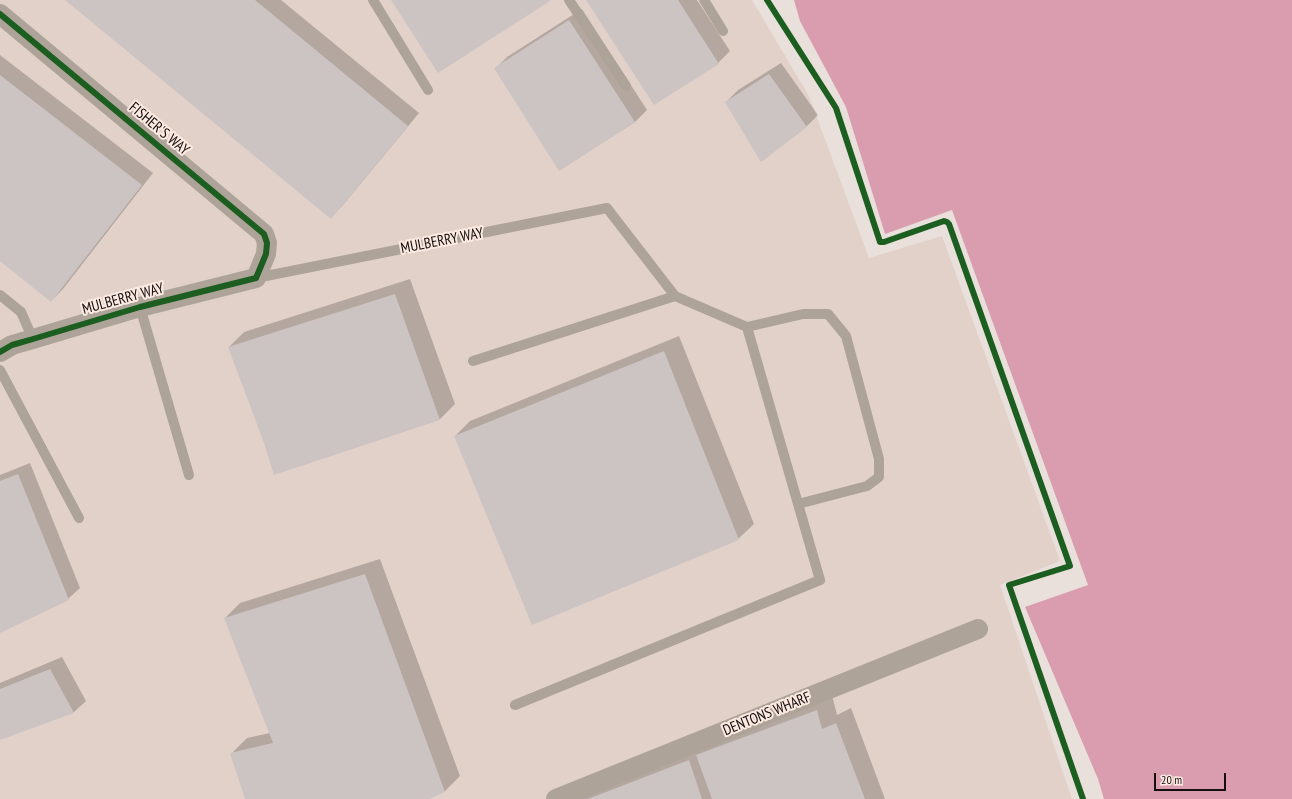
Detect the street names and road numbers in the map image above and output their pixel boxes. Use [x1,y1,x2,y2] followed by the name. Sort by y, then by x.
[125,99,193,159] street label: FISHER'S WAY
[399,224,485,258] street label: MULBERRY WAY
[80,279,166,319] street label: MULBERRY WAY
[720,688,814,740] street label: DENTONS WHARF

